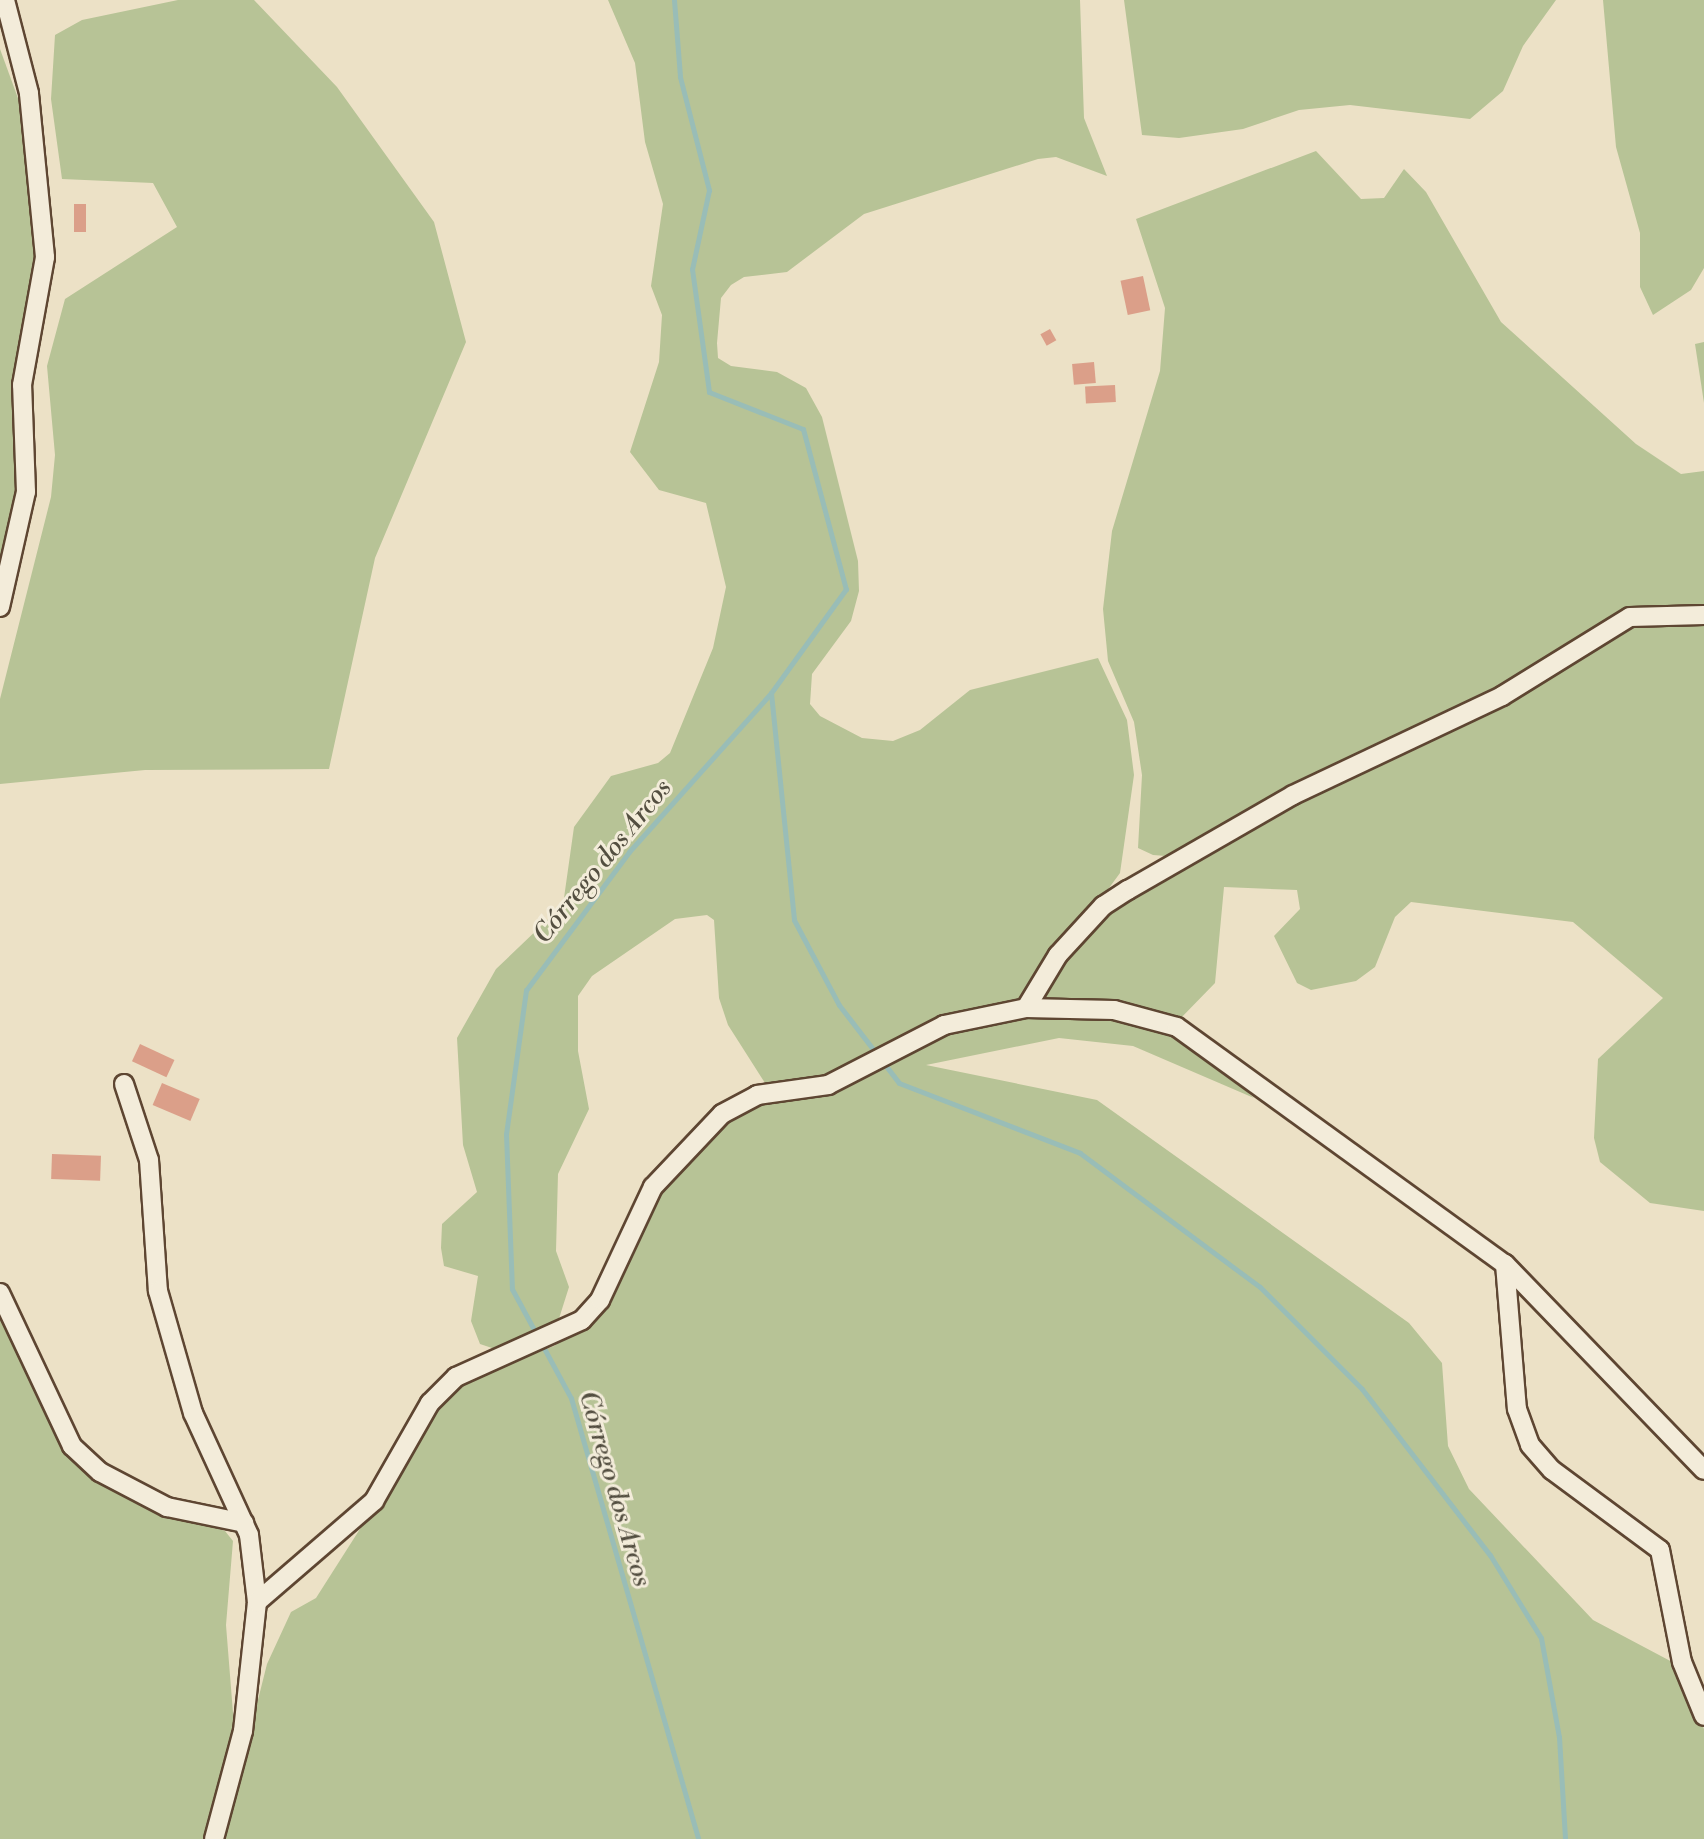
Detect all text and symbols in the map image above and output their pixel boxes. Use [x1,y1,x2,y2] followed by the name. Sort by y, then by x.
[527,774,679,950] water label: Córrego dos Arcos
[571,1388,657,1590] water label: Córrego dos Arcos

